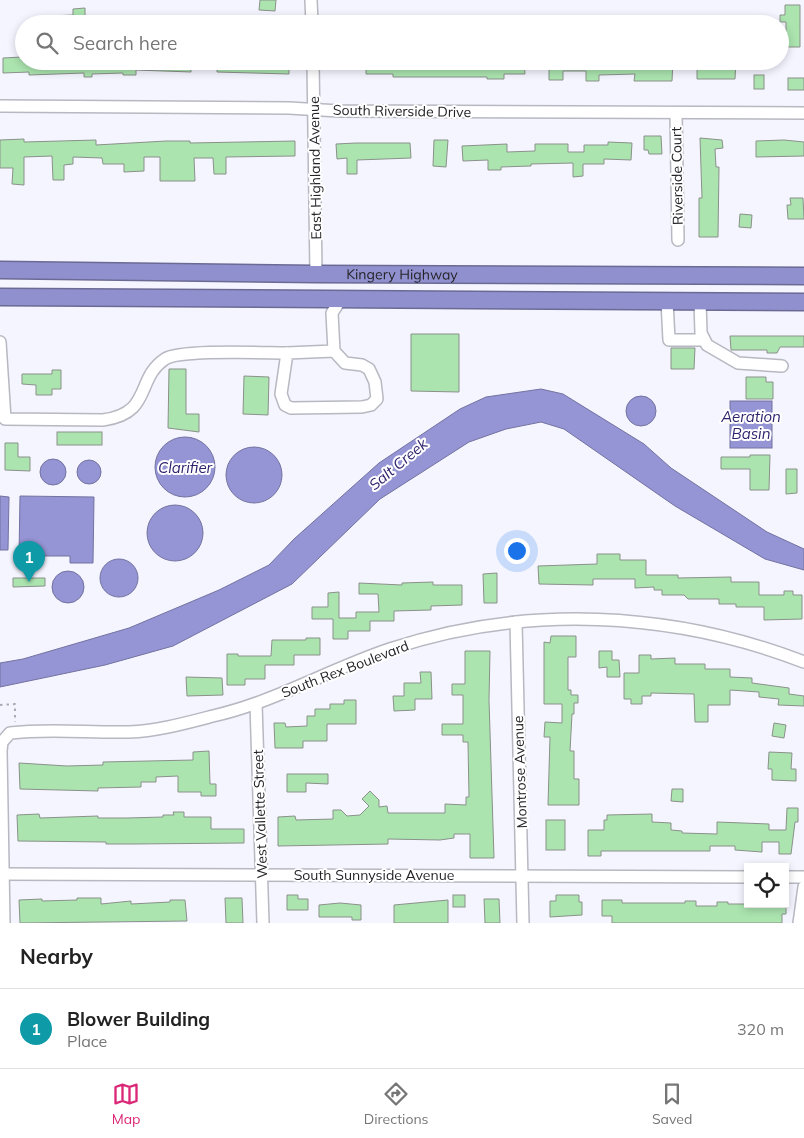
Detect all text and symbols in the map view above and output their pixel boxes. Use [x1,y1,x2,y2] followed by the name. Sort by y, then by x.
[15,15,789,70] search box
[33,29,61,57] icon: search
[73,31,177,55] text: Search here
[305,96,325,240] street label: East Highland Avenue
[333,101,471,121] street label: South Riverside Drive
[667,127,687,225] street label: Riverside Court
[346,265,458,284] street label: Kingery Highway
[720,407,781,443] water label: Aeration Basin
[365,433,432,494] water label: Salt Creek
[158,458,213,477] water label: Clarifier
[504,538,530,564] your location
[13,541,45,582] pin: 1
[279,636,411,702] street label: South Rex Boulevard
[509,715,531,829] street label: Montrose Avenue
[249,749,271,879] street label: West Vallette Street
[744,863,789,908] map controls
[744,863,789,908] button: locate
[294,866,454,884] street label: South Sunnyside Avenue
[20,943,93,969] text: Nearby
[67,1007,210,1031] text: Blower Building
[31,1019,41,1039] text: 1
[737,1019,784,1039] text: 320 m
[67,1031,107,1051] text: Place
[112,1080,140,1128] tab: Map
[364,1080,429,1128] tab: Directions
[652,1080,692,1128] tab: Saved

